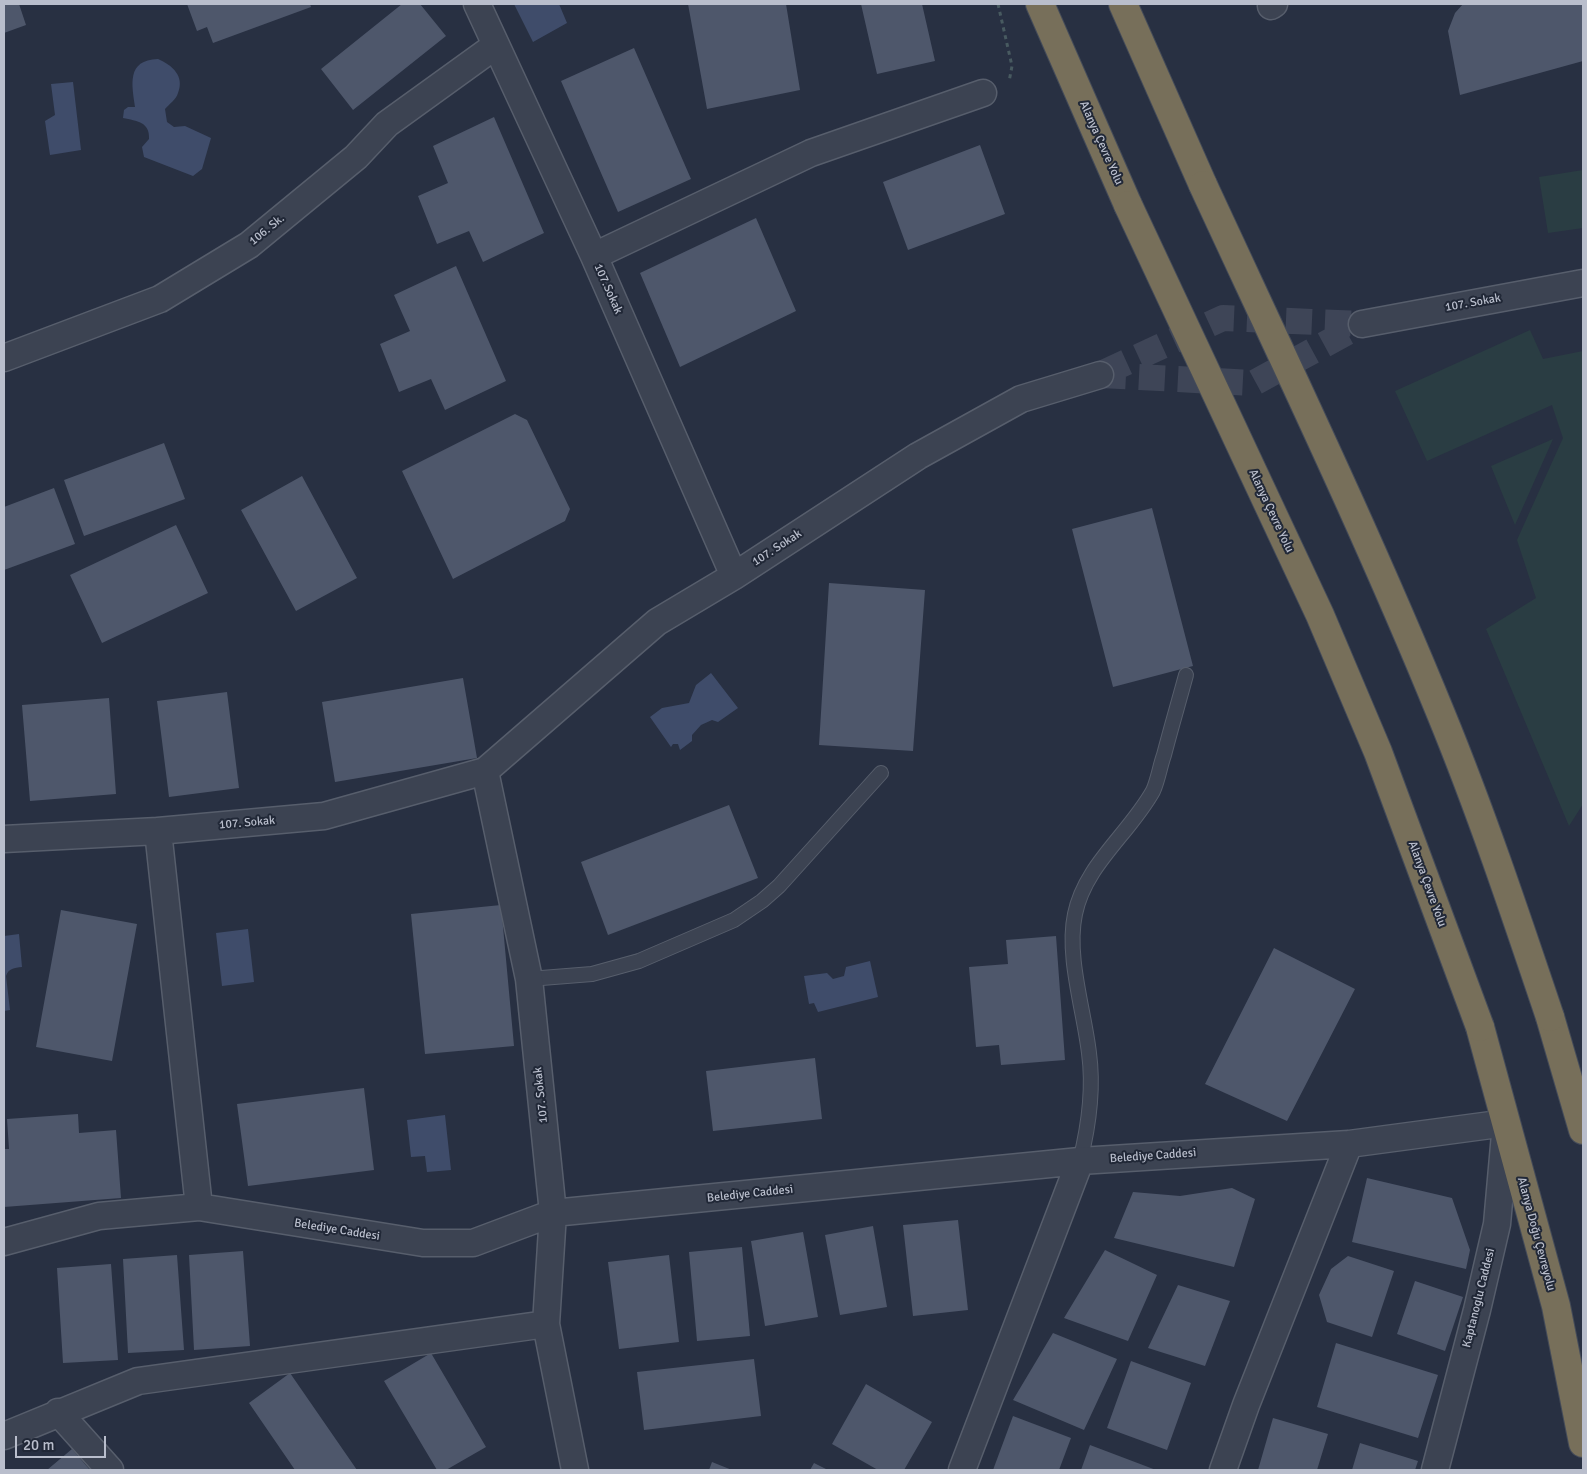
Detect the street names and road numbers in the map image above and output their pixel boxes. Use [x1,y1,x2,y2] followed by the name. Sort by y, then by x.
[1076,99,1126,187] street label: Alanya Çevre Yolu
[247,211,287,249] street label: 106. Sk.
[591,262,625,316] street label: 107.Sokak
[1444,291,1502,315] street label: 107. Sokak
[1245,467,1297,555] street label: Alanya Çevre Yolu
[749,527,805,569] street label: 107. Sokak
[218,813,276,833] street label: 107. Sokak
[1405,839,1449,929] street label: Alanya Çevre Yolu
[531,1066,551,1124] street label: 107. Sokak
[1109,1146,1197,1166] street label: Belediye Caddesi
[1514,1176,1558,1292] street label: Alanya Doğu Çevreyolu
[706,1182,794,1206] street label: Belediye Caddesi
[293,1216,381,1244] street label: Belediye Caddesi
[1460,1247,1498,1349] street label: Kaptanoglu Caddesi

